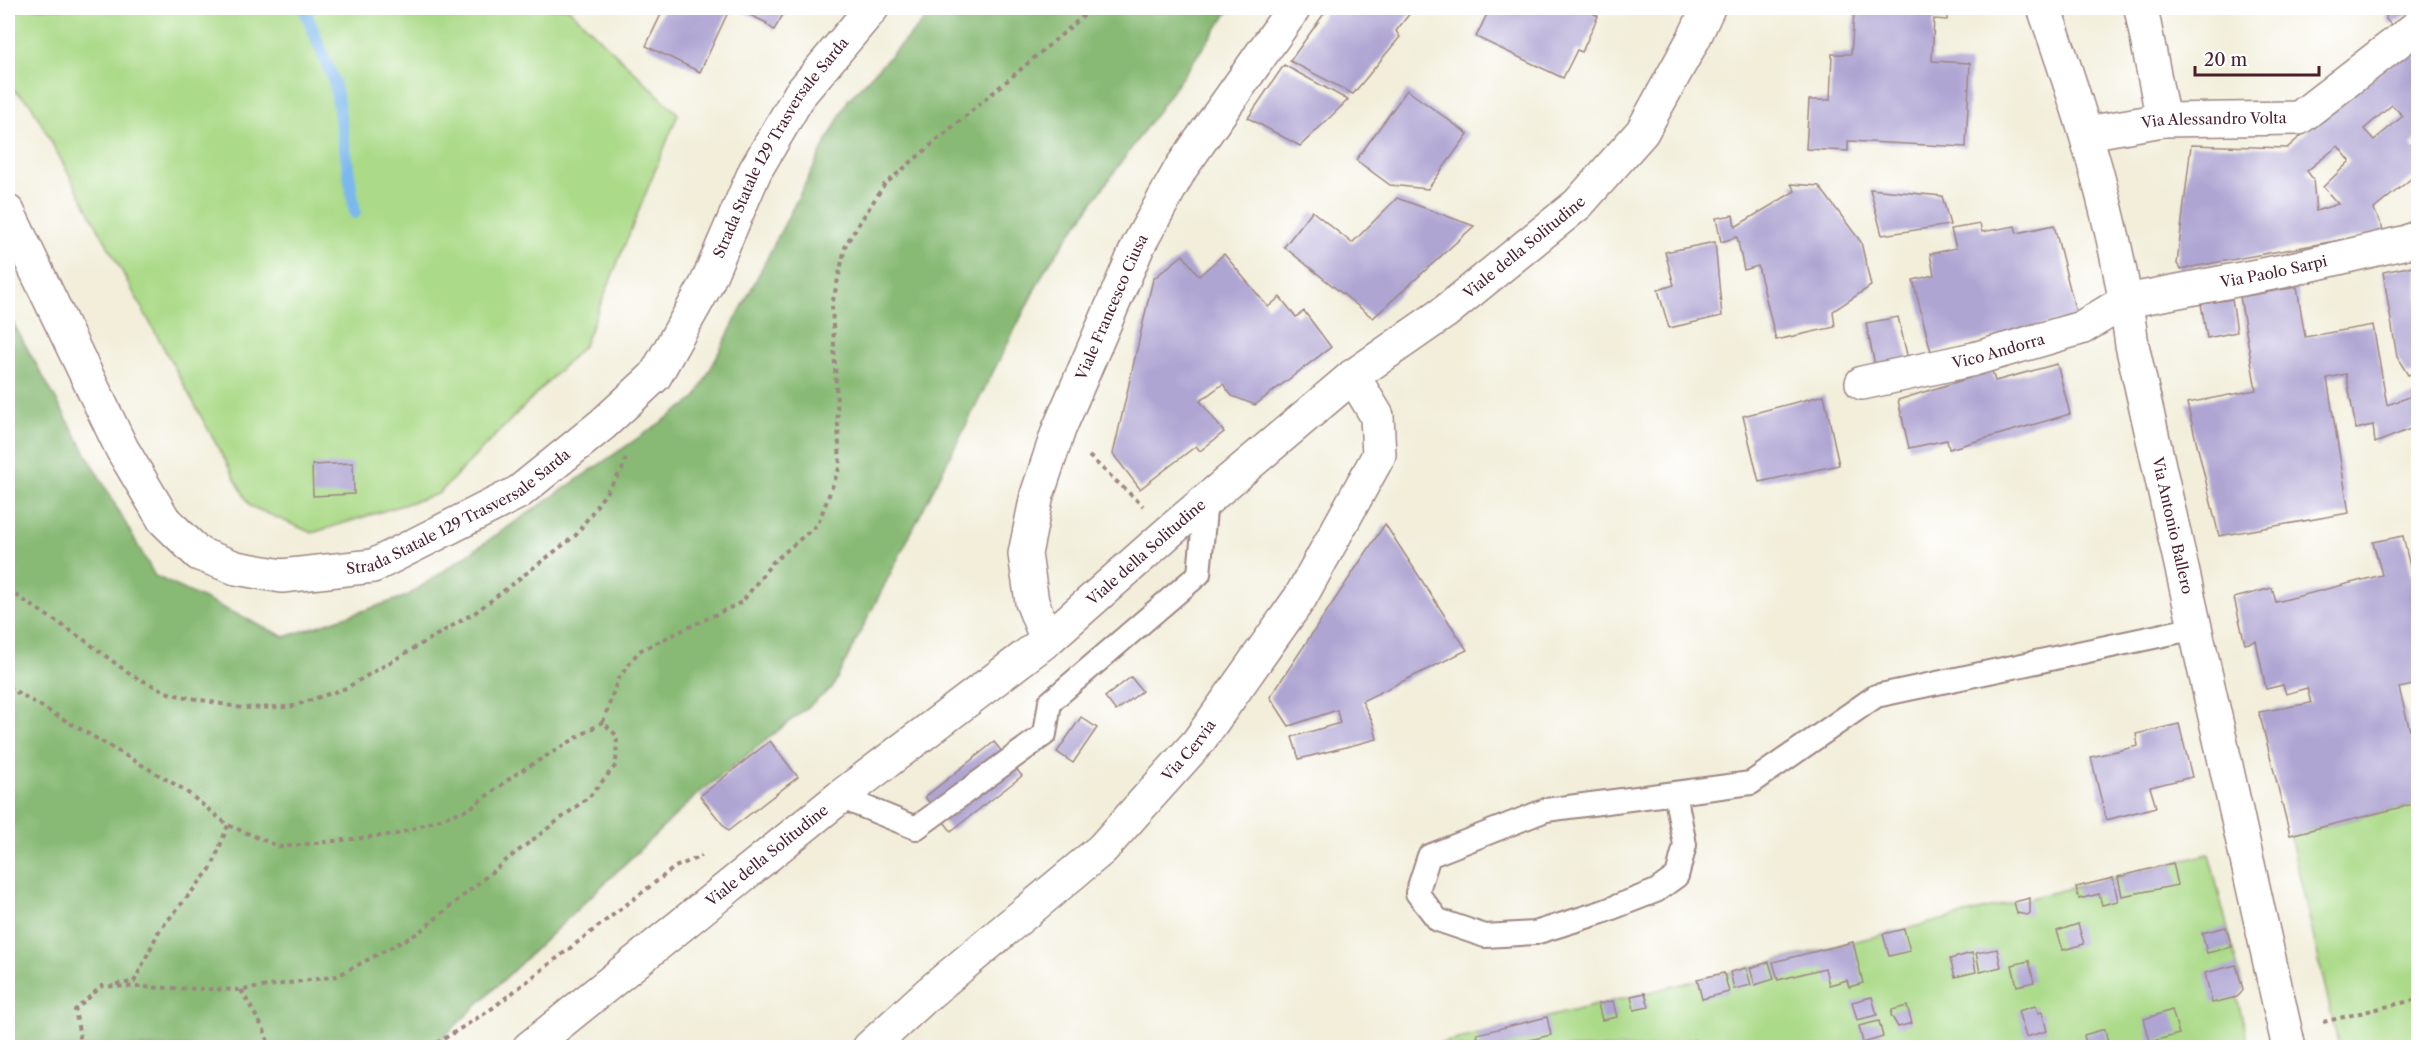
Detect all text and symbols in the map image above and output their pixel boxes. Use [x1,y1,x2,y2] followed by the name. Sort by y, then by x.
[709,33,852,261] street label: Strada Statale 129 Trasversale Sarda
[2195,39,2320,77] scale bar
[2204,49,2248,71] text: 20 m
[2139,108,2287,133] street label: Via Alessandro Volta
[1458,192,1589,303] street label: Viale della Solitudine
[1071,230,1152,384] street label: Viale Francesco Ciusa
[2218,251,2329,292] street label: Via Paolo Sarpi
[1949,329,2047,373] street label: Vico Andorra
[345,444,574,578] street label: Strada Statale 129 Trasversale Sarda
[2148,454,2197,596] street label: Via Antonio Ballero
[1082,495,1209,610] street label: Viale della Solitudine
[1157,716,1220,785] street label: Via Cervia
[701,800,832,911] street label: Viale della Solitudine

